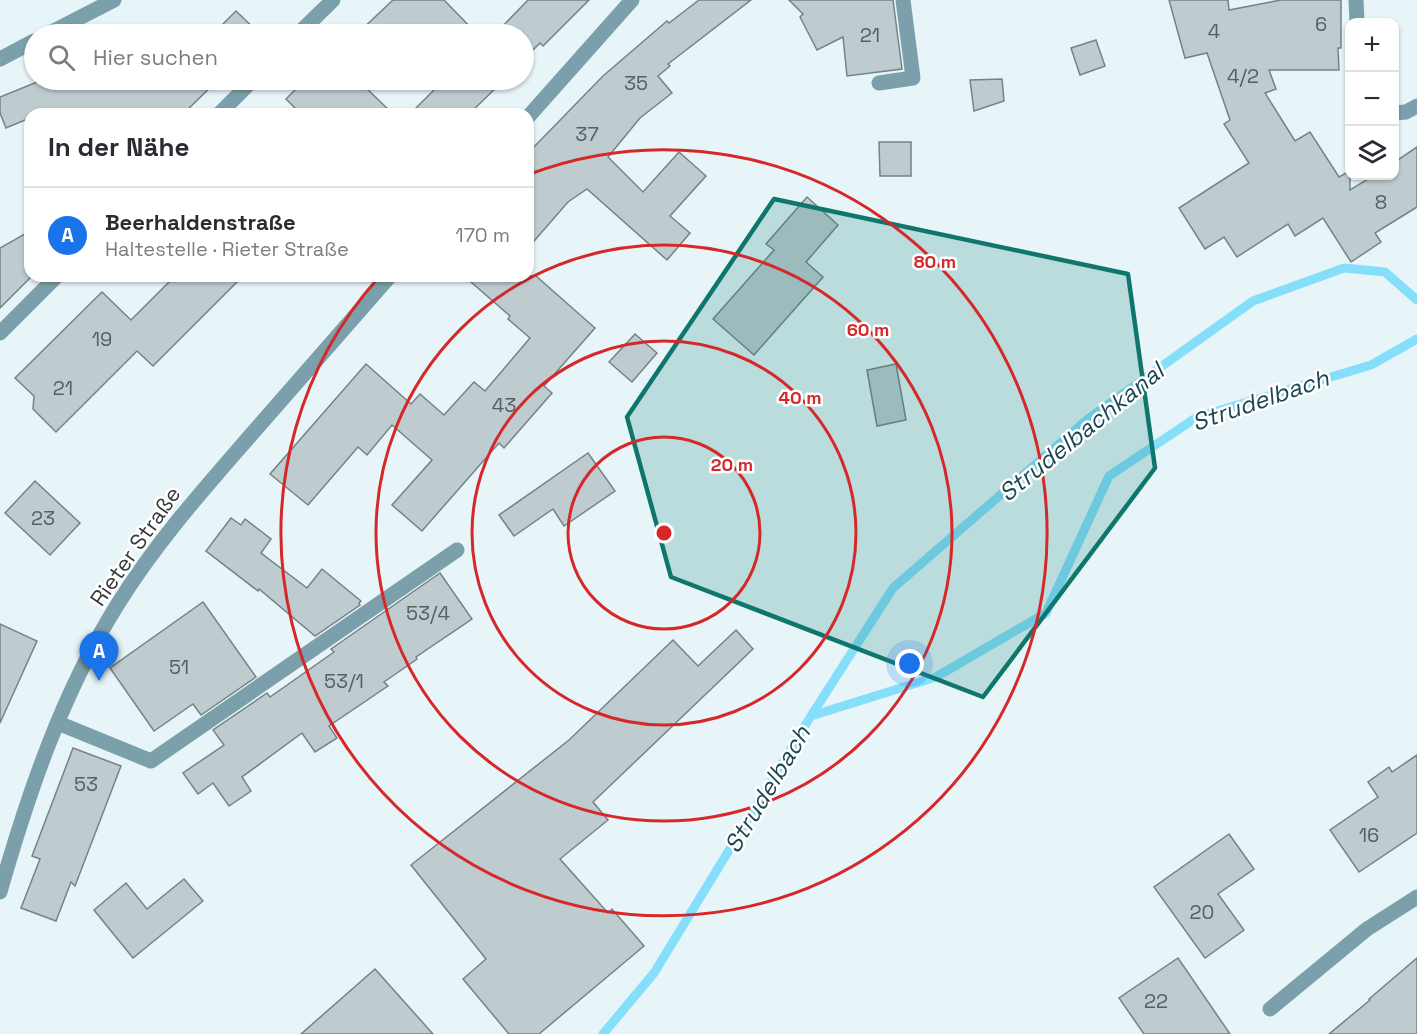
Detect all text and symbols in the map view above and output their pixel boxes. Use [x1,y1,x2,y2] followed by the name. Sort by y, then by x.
[1315,11,1327,37] house number: 6
[1208,18,1220,44] house number: 4
[1345,18,1399,180] map controls
[1345,18,1399,72] button: +
[860,22,880,48] house number: 21
[24,24,534,90] search box
[45,41,78,74] icon: search
[93,43,218,71] text: Hier suchen
[1227,63,1259,89] house number: 4/2
[624,70,648,96] house number: 35
[1345,72,1399,126] button: −
[575,121,599,147] house number: 37
[1345,126,1399,180] button: layers
[48,130,189,164] text: In der Nähe
[1375,189,1387,215] house number: 8
[105,208,296,236] text: Beerhaldenstraße
[61,222,74,248] text: A
[455,222,510,248] text: 170 m
[105,236,349,262] text: Haltestelle · Rieter Straße
[914,250,956,273] text: 80 m
[847,318,889,341] text: 60 m
[92,326,112,352] house number: 19
[992,354,1172,508] water label: Strudelbachkanal
[1187,362,1334,438] water label: Strudelbach
[53,375,73,401] house number: 21
[778,386,822,409] text: 40 m
[492,392,516,418] house number: 43
[711,453,753,476] text: 20 m
[84,481,186,611] street label: Rieter Straße
[31,505,55,531] house number: 23
[654,523,674,543] centre of rings
[406,600,450,626] house number: 53/4
[80,632,118,681] pin: A
[895,649,924,678] your location
[169,654,189,680] house number: 51
[324,668,364,694] house number: 53/1
[717,719,818,858] water label: Strudelbach
[74,771,98,797] house number: 53
[1359,822,1379,848] house number: 16
[1190,899,1214,925] house number: 20
[1144,988,1168,1014] house number: 22

